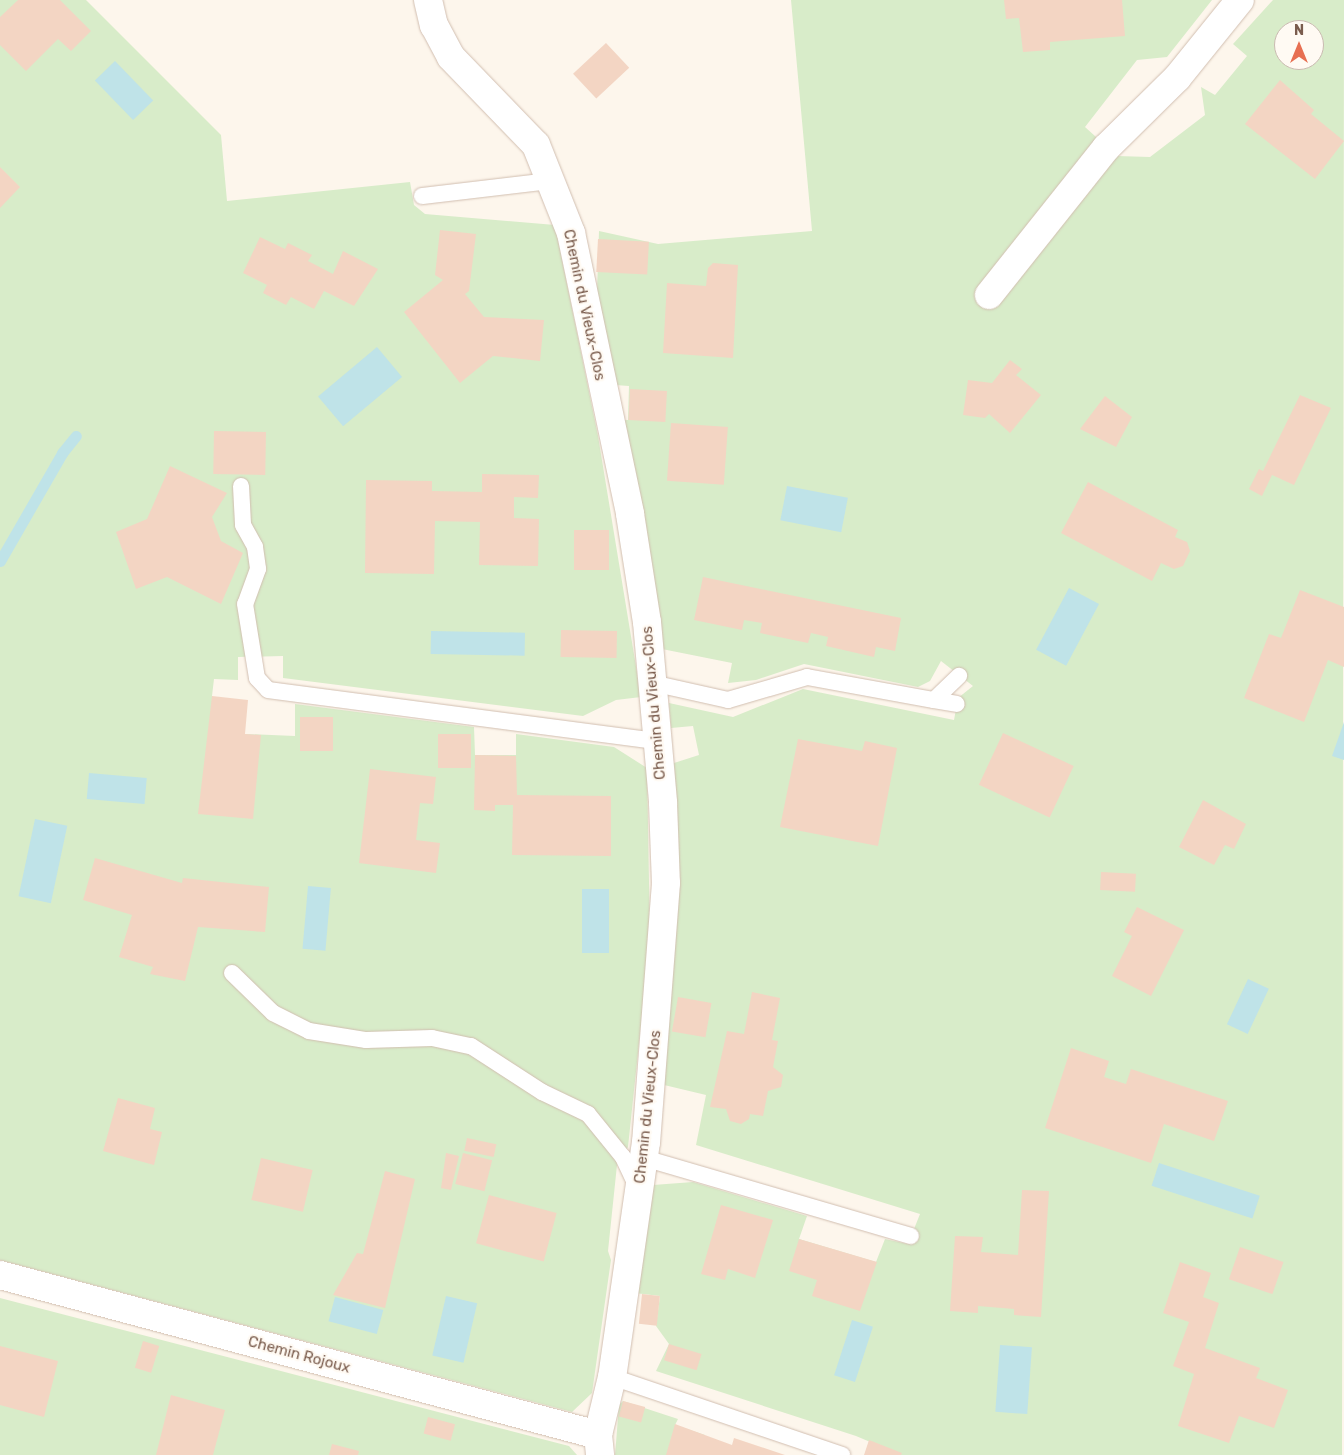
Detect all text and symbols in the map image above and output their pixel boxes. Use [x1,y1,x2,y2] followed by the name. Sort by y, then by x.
[1274,20,1324,70] north arrow
[1294,22,1304,39] text: N
[559,228,609,382] street label: Chemin du Vieux-Clos
[638,625,670,781] street label: Chemin du Vieux-Clos
[631,1029,665,1185] street label: Chemin du Vieux-Clos
[246,1333,352,1377] street label: Chemin Rojoux

